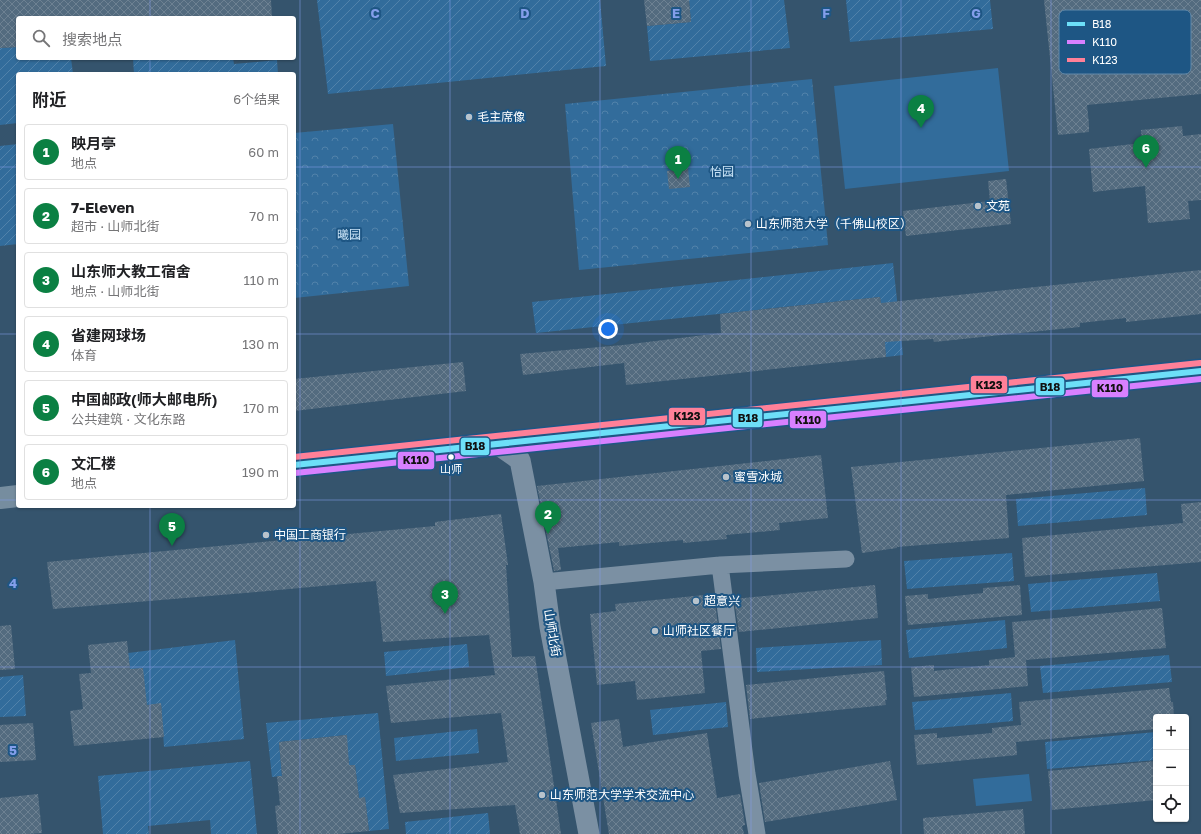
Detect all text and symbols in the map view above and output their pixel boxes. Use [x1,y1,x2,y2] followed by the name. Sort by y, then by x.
[370,5,380,21] text: C
[520,5,530,21] text: D
[672,5,680,21] text: E
[822,5,830,21] text: F
[971,5,981,21] text: G
[1059,10,1191,74] legend
[16,16,296,60] search box
[1092,17,1112,30] text: B18
[30,27,52,49] icon: search
[62,30,122,48] text: 搜索地点
[1092,35,1117,48] text: K110
[1092,53,1118,66] text: K123
[32,89,66,110] text: 附近
[233,91,280,107] text: 6个结果
[908,95,934,128] pin: 4
[477,109,525,124] place label: 毛主席像
[464,112,474,122] marker: 毛主席像
[71,134,116,152] text: 映月亭
[1133,135,1159,168] pin: 6
[43,144,49,160] text: 1
[248,144,279,160] text: 60 m
[665,146,691,179] pin: 1
[71,155,97,171] text: 地点
[710,164,734,179] park label: 怡园
[71,198,134,216] text: 7-Eleven
[986,198,1010,213] place label: 文苑
[973,201,983,211] marker: 文苑
[42,208,50,224] text: 2
[249,208,279,224] text: 70 m
[756,216,912,231] place label: 山东师范大学（千佛山校区）
[71,218,159,234] text: 超市 · 山师北街
[743,219,753,229] marker: 山东师范大学（千佛山校区）
[337,227,361,242] park label: 曦园
[71,262,191,280] text: 山东师大教工宿舍
[42,272,50,288] text: 3
[244,272,279,288] text: 110 m
[71,283,159,299] text: 地点 · 山师北街
[598,319,618,339] your location
[71,326,146,344] text: 省建网球场
[42,336,50,352] text: 4
[242,336,279,352] text: 130 m
[71,347,97,363] text: 体育
[970,375,1008,394] line badge: K123
[1035,377,1065,396] line badge: B18
[975,378,1003,391] text: K123
[1091,379,1129,398] line badge: K110
[1040,380,1060,393] text: B18
[1097,381,1123,394] text: K110
[71,390,217,408] text: 中国邮政(师大邮电所)
[42,400,50,416] text: 5
[243,400,279,416] text: 170 m
[668,407,706,426] line badge: K123
[732,408,763,428] line badge: B18
[673,409,701,422] text: K123
[789,410,827,429] line badge: K110
[71,411,185,427] text: 公共建筑 · 文化东路
[738,411,758,424] text: B18
[795,413,821,426] text: K110
[460,437,490,456] line badge: B18
[465,439,485,452] text: B18
[397,451,435,470] line badge: K110
[446,452,456,462] marker: 山师
[403,453,429,466] text: K110
[71,454,116,472] text: 文汇楼
[440,462,462,475] place label: 山师
[42,464,50,480] text: 6
[242,464,279,480] text: 190 m
[734,469,782,484] place label: 蜜雪冰城
[721,472,731,482] marker: 蜜雪冰城
[71,475,97,491] text: 地点
[535,501,561,534] pin: 2
[159,513,185,546] pin: 5
[274,527,346,542] place label: 中国工商银行
[261,530,271,540] marker: 中国工商银行
[9,575,17,591] text: 4
[432,581,458,614] pin: 3
[704,593,740,608] place label: 超意兴
[691,596,701,606] marker: 超意兴
[541,608,564,658] street label: 山师北街
[663,623,735,638] place label: 山师社区餐厅
[650,626,660,636] marker: 山师社区餐厅
[1153,714,1189,822] map controls
[1153,714,1189,750] button: +
[9,742,17,758] text: 5
[1153,750,1189,786] button: −
[1153,786,1189,822] button: locate
[550,787,694,802] place label: 山东师范大学学术交流中心
[537,790,547,800] marker: 山东师范大学学术交流中心

